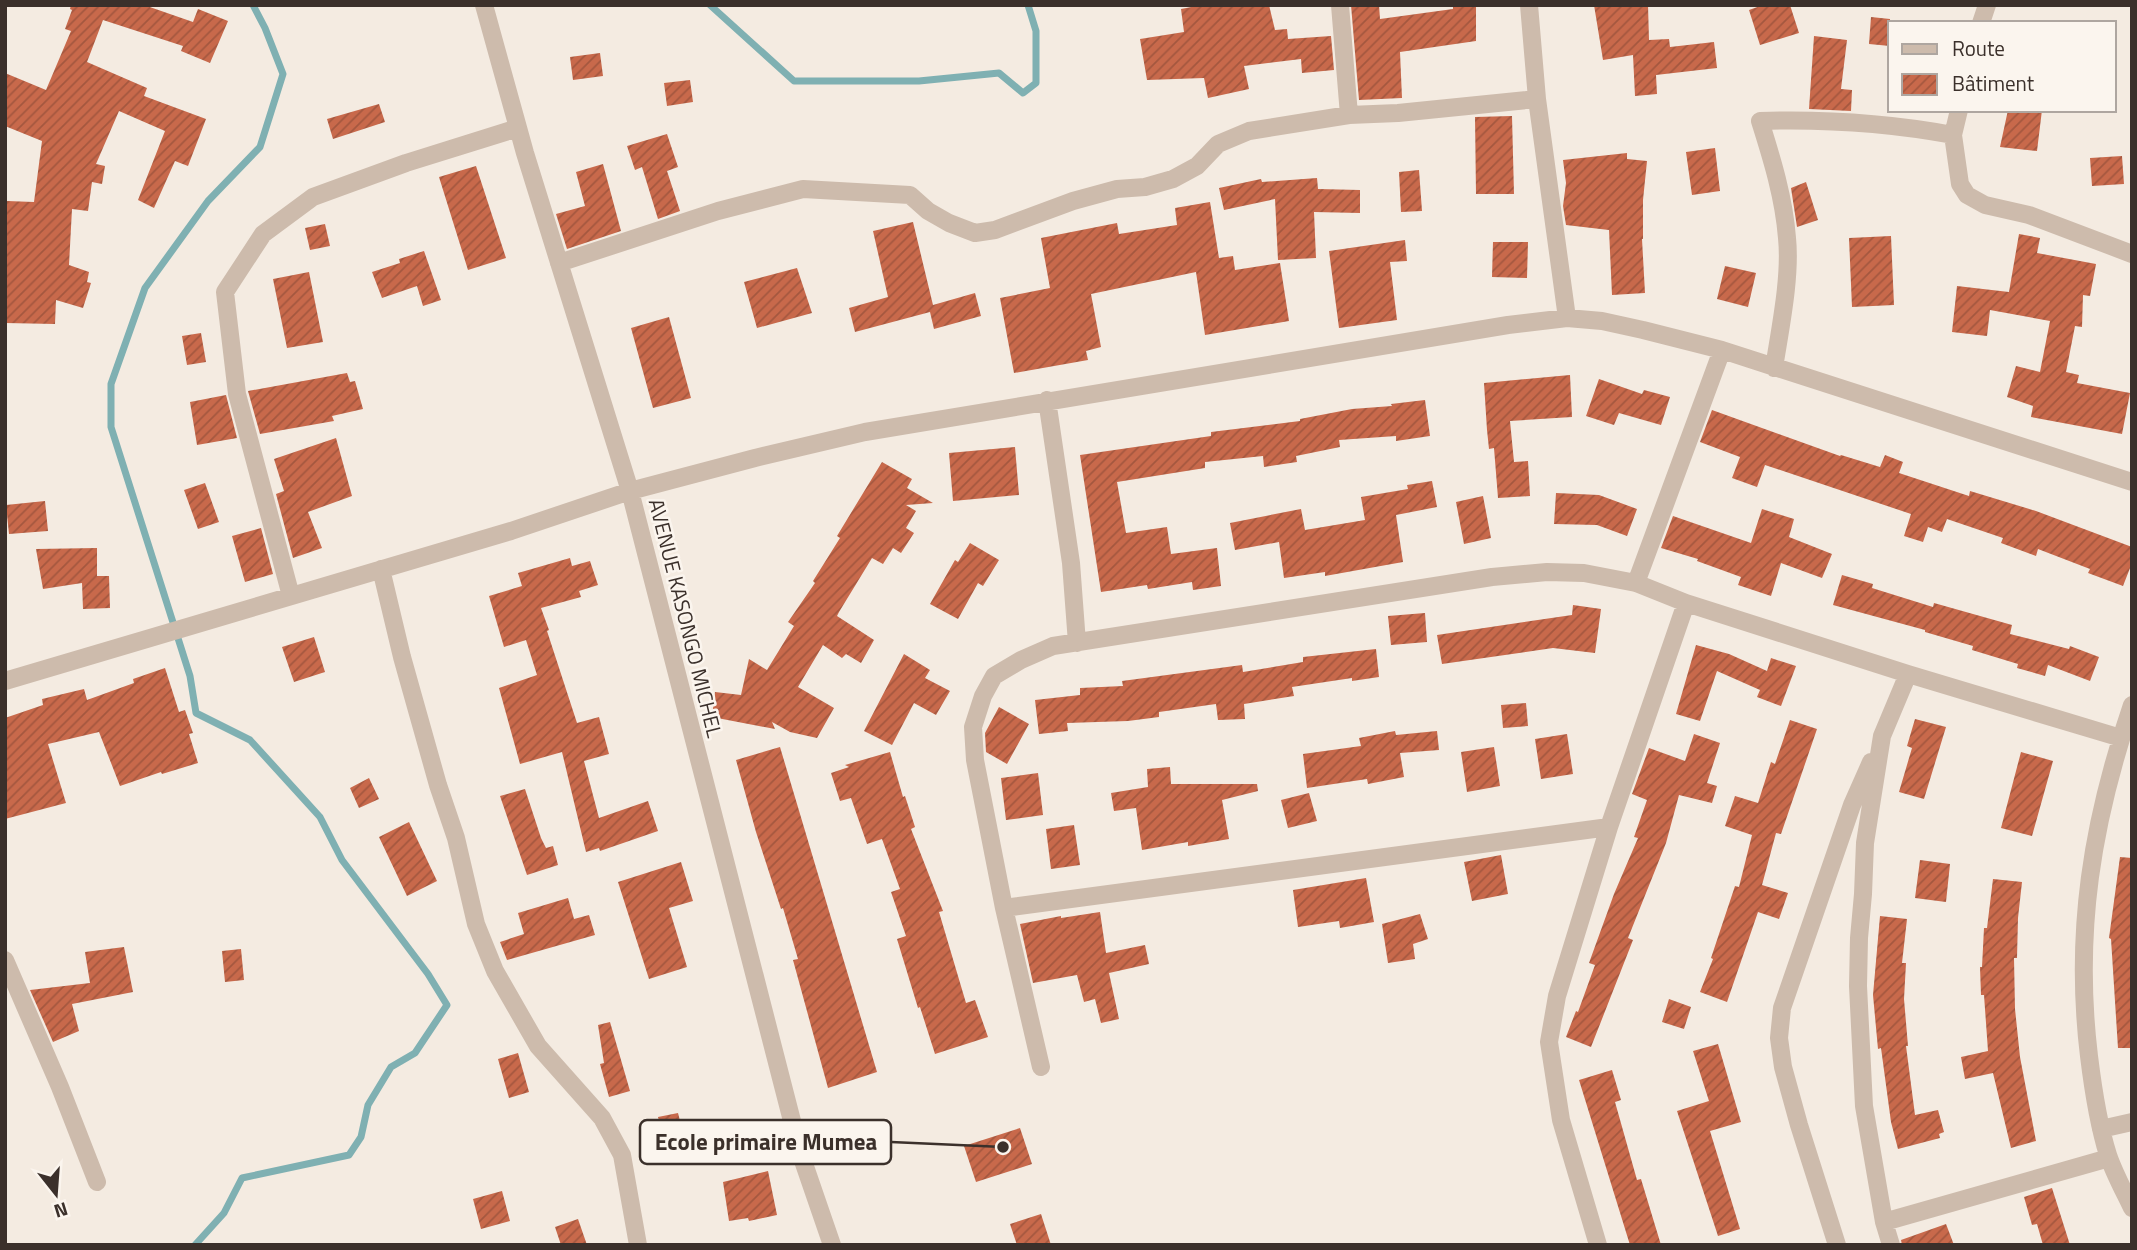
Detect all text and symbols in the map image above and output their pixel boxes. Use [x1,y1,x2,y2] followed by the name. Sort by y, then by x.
[1888,21,2116,112] legend
[1952,32,2005,64] text: Route
[1952,67,2035,99] text: Bâtiment
[641,495,731,741] street label: AVENUE KASONGO MICHEL
[640,1120,891,1164] callout: Ecole primaire Mumea
[655,1124,877,1159] text: Ecole primaire Mumea
[21,1159,91,1229] north arrow
[51,1195,72,1227] text: N

